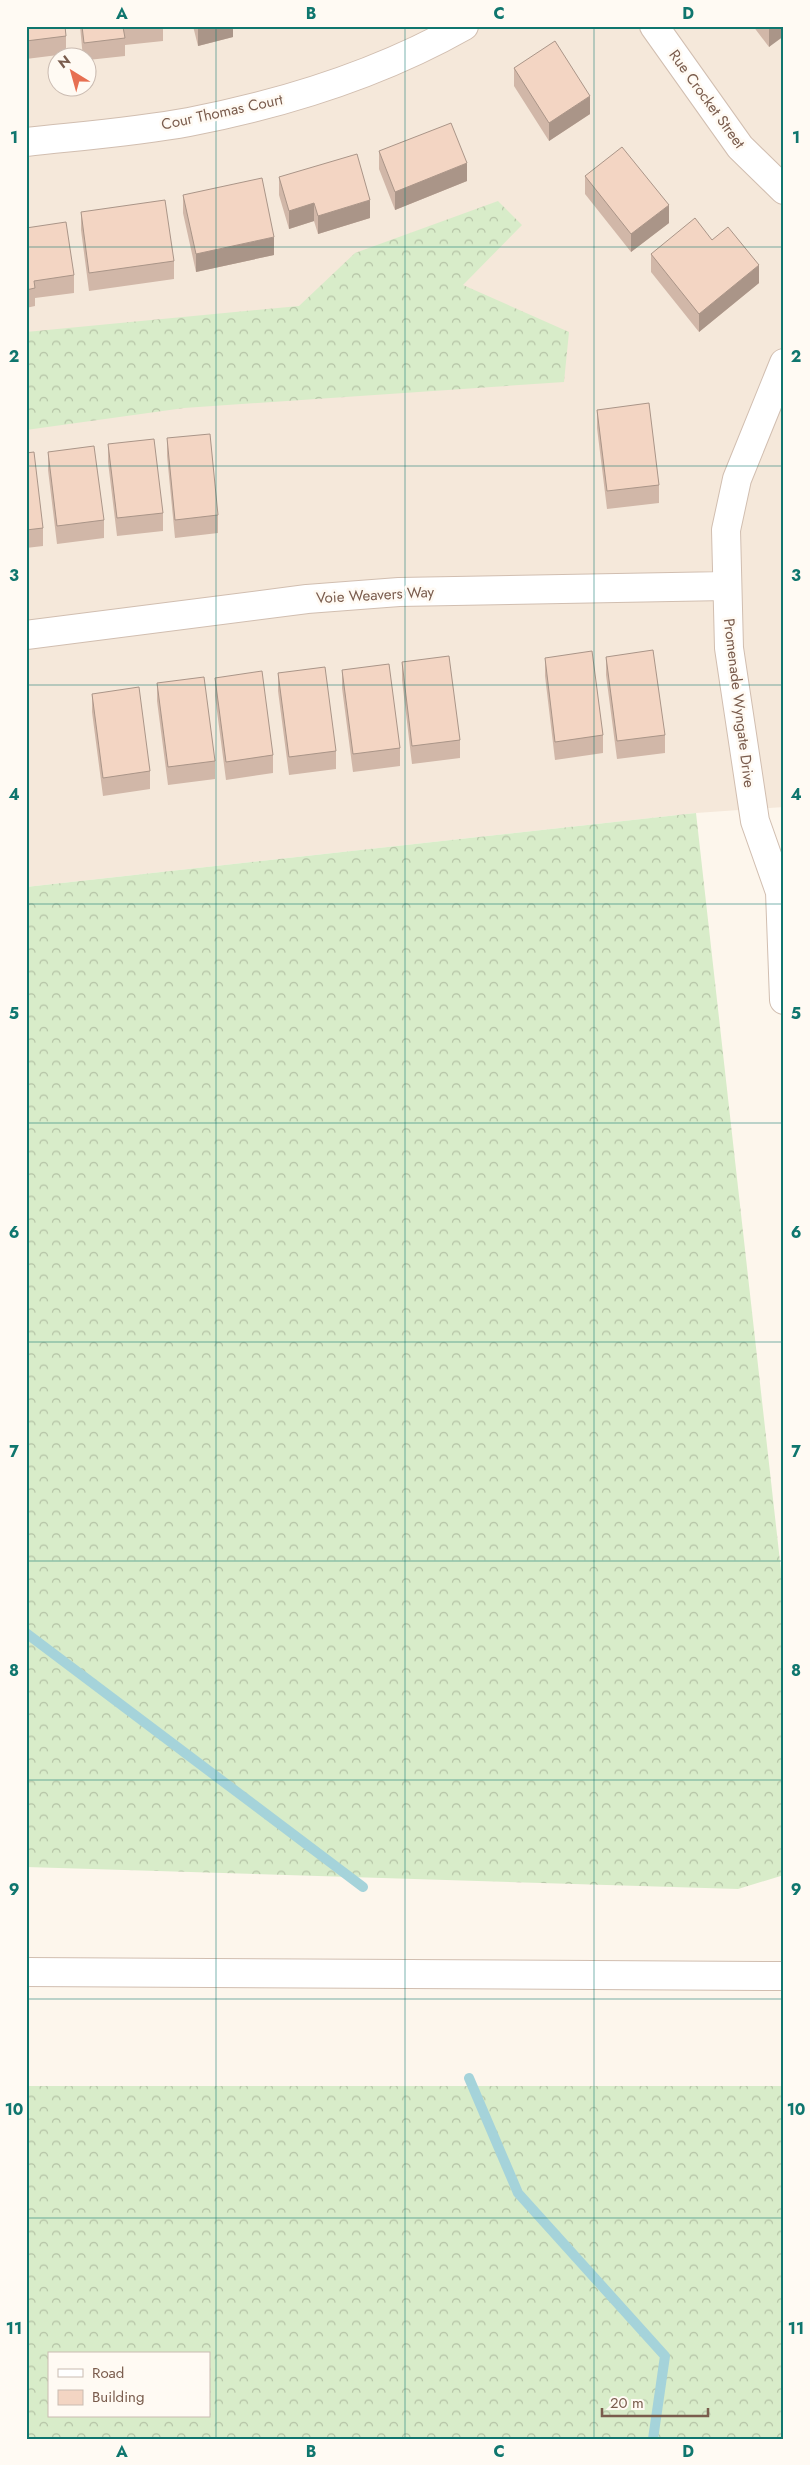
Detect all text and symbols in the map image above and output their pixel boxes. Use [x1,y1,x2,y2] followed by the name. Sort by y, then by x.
[115,2,128,25] text: A
[306,2,316,25] text: B
[493,2,505,25] text: C
[682,2,694,25] text: D
[664,45,751,153] street label: Rue Crocket Street
[48,48,98,98] north arrow
[54,50,75,73] text: N
[159,88,285,136] street label: Cour Thomas Court
[10,126,18,149] text: 1
[792,126,800,149] text: 1
[9,345,19,368] text: 2
[791,345,801,368] text: 2
[9,564,19,587] text: 3
[791,564,801,587] text: 3
[315,581,435,609] street label: Voie Weavers Way
[718,617,760,789] street label: Promenade Wyngate Drive
[8,783,20,806] text: 4
[790,783,802,806] text: 4
[9,1002,19,1025] text: 5
[791,1002,801,1025] text: 5
[9,1221,19,1244] text: 6
[791,1221,801,1244] text: 6
[9,1440,19,1463] text: 7
[791,1440,801,1463] text: 7
[9,1659,19,1682] text: 8
[791,1659,801,1682] text: 8
[9,1878,19,1901] text: 9
[791,1878,801,1901] text: 9
[5,2098,23,2121] text: 10
[787,2098,805,2121] text: 10
[6,2317,22,2340] text: 11
[788,2317,804,2340] text: 11
[48,2352,210,2418] legend
[92,2362,124,2384] text: Road
[602,2385,709,2417] scale bar
[92,2386,144,2408] text: Building
[610,2392,644,2414] text: 20 m
[115,2440,128,2463] text: A
[306,2440,316,2463] text: B
[493,2440,505,2463] text: C
[682,2440,694,2463] text: D

